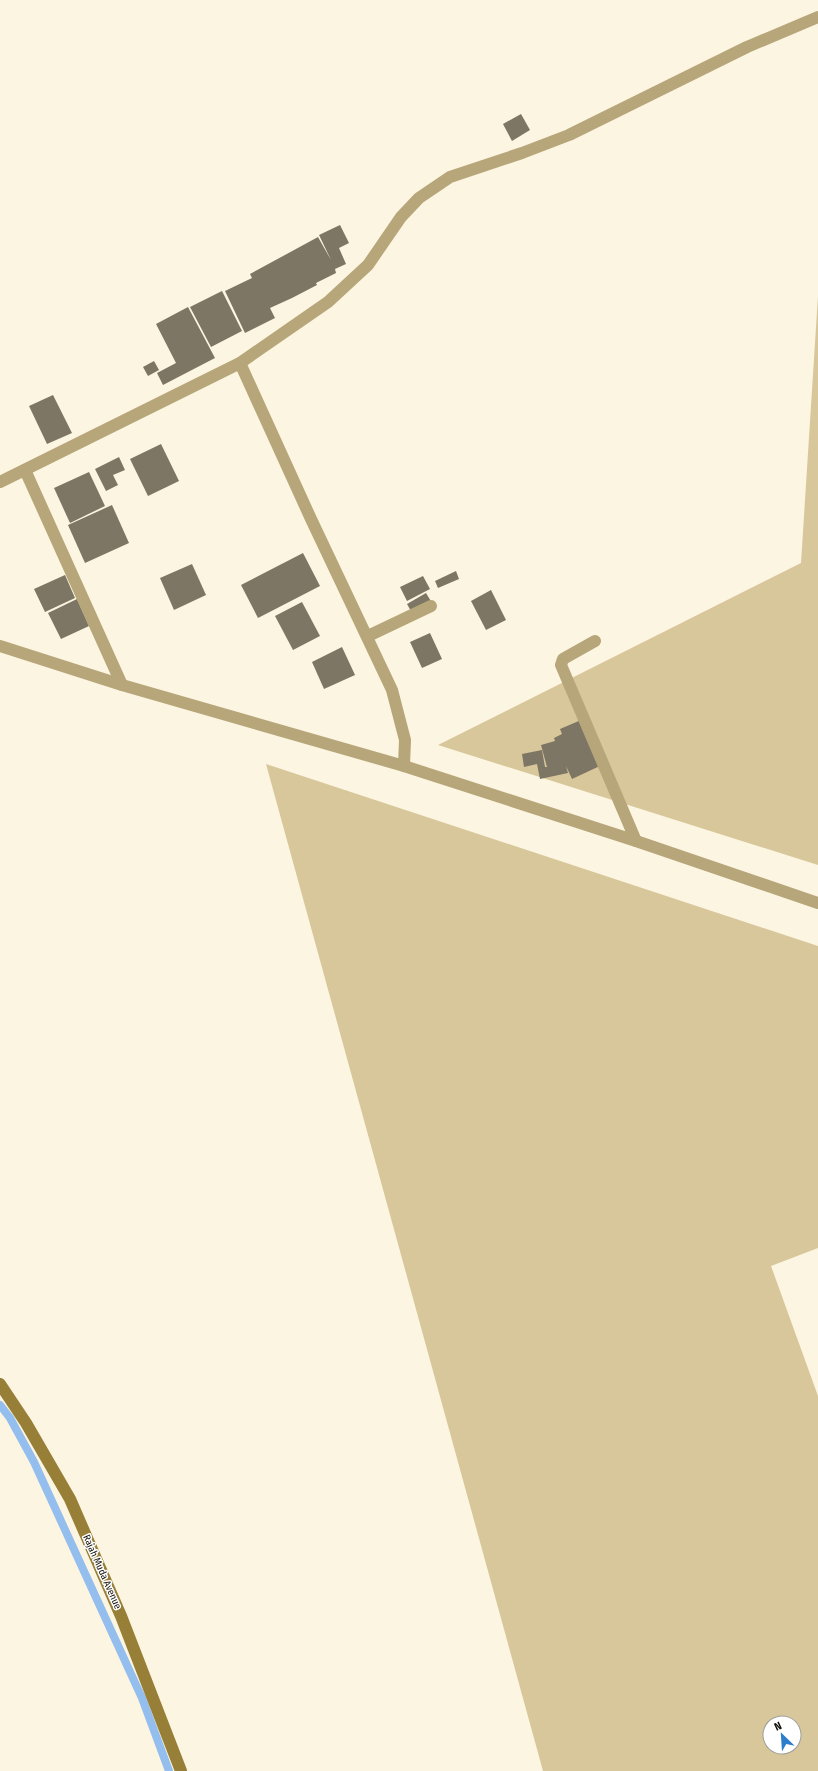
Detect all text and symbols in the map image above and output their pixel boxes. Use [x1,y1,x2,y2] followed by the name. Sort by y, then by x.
[80,1533,124,1611] street label: Rajah Muda Avenue
[762,1715,802,1755] north arrow
[772,1719,784,1734] text: N

